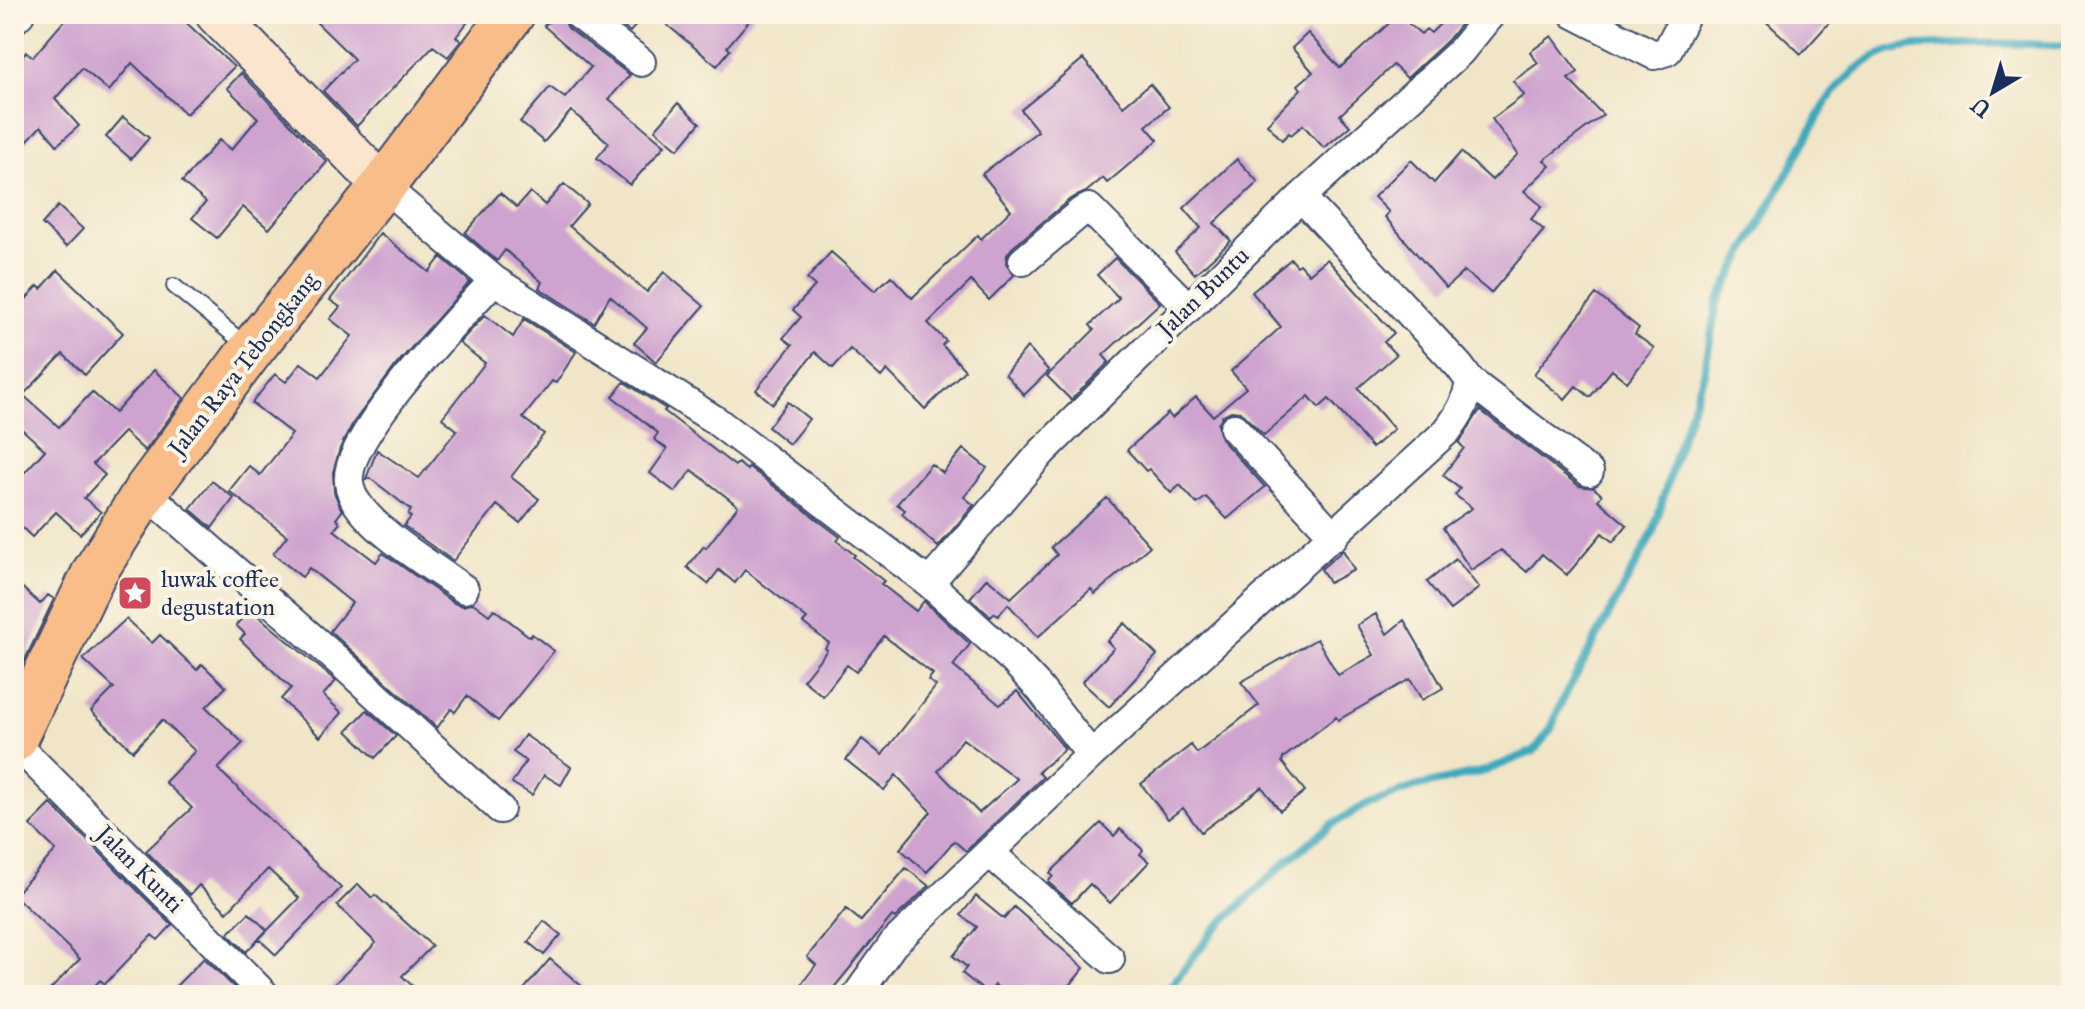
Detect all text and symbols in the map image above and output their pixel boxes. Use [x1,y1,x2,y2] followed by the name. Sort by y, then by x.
[1953,52,2033,132] north arrow
[1965,91,1996,123] text: U
[1148,240,1256,345] street label: Jalan Buntu
[160,265,325,464] street label: Jalan Raya Tebongkang
[161,564,279,622] place label: luwak coffee degustation
[116,574,154,612] place icon: luwak coffee degustation
[88,817,190,919] street label: Jalan Kunti

